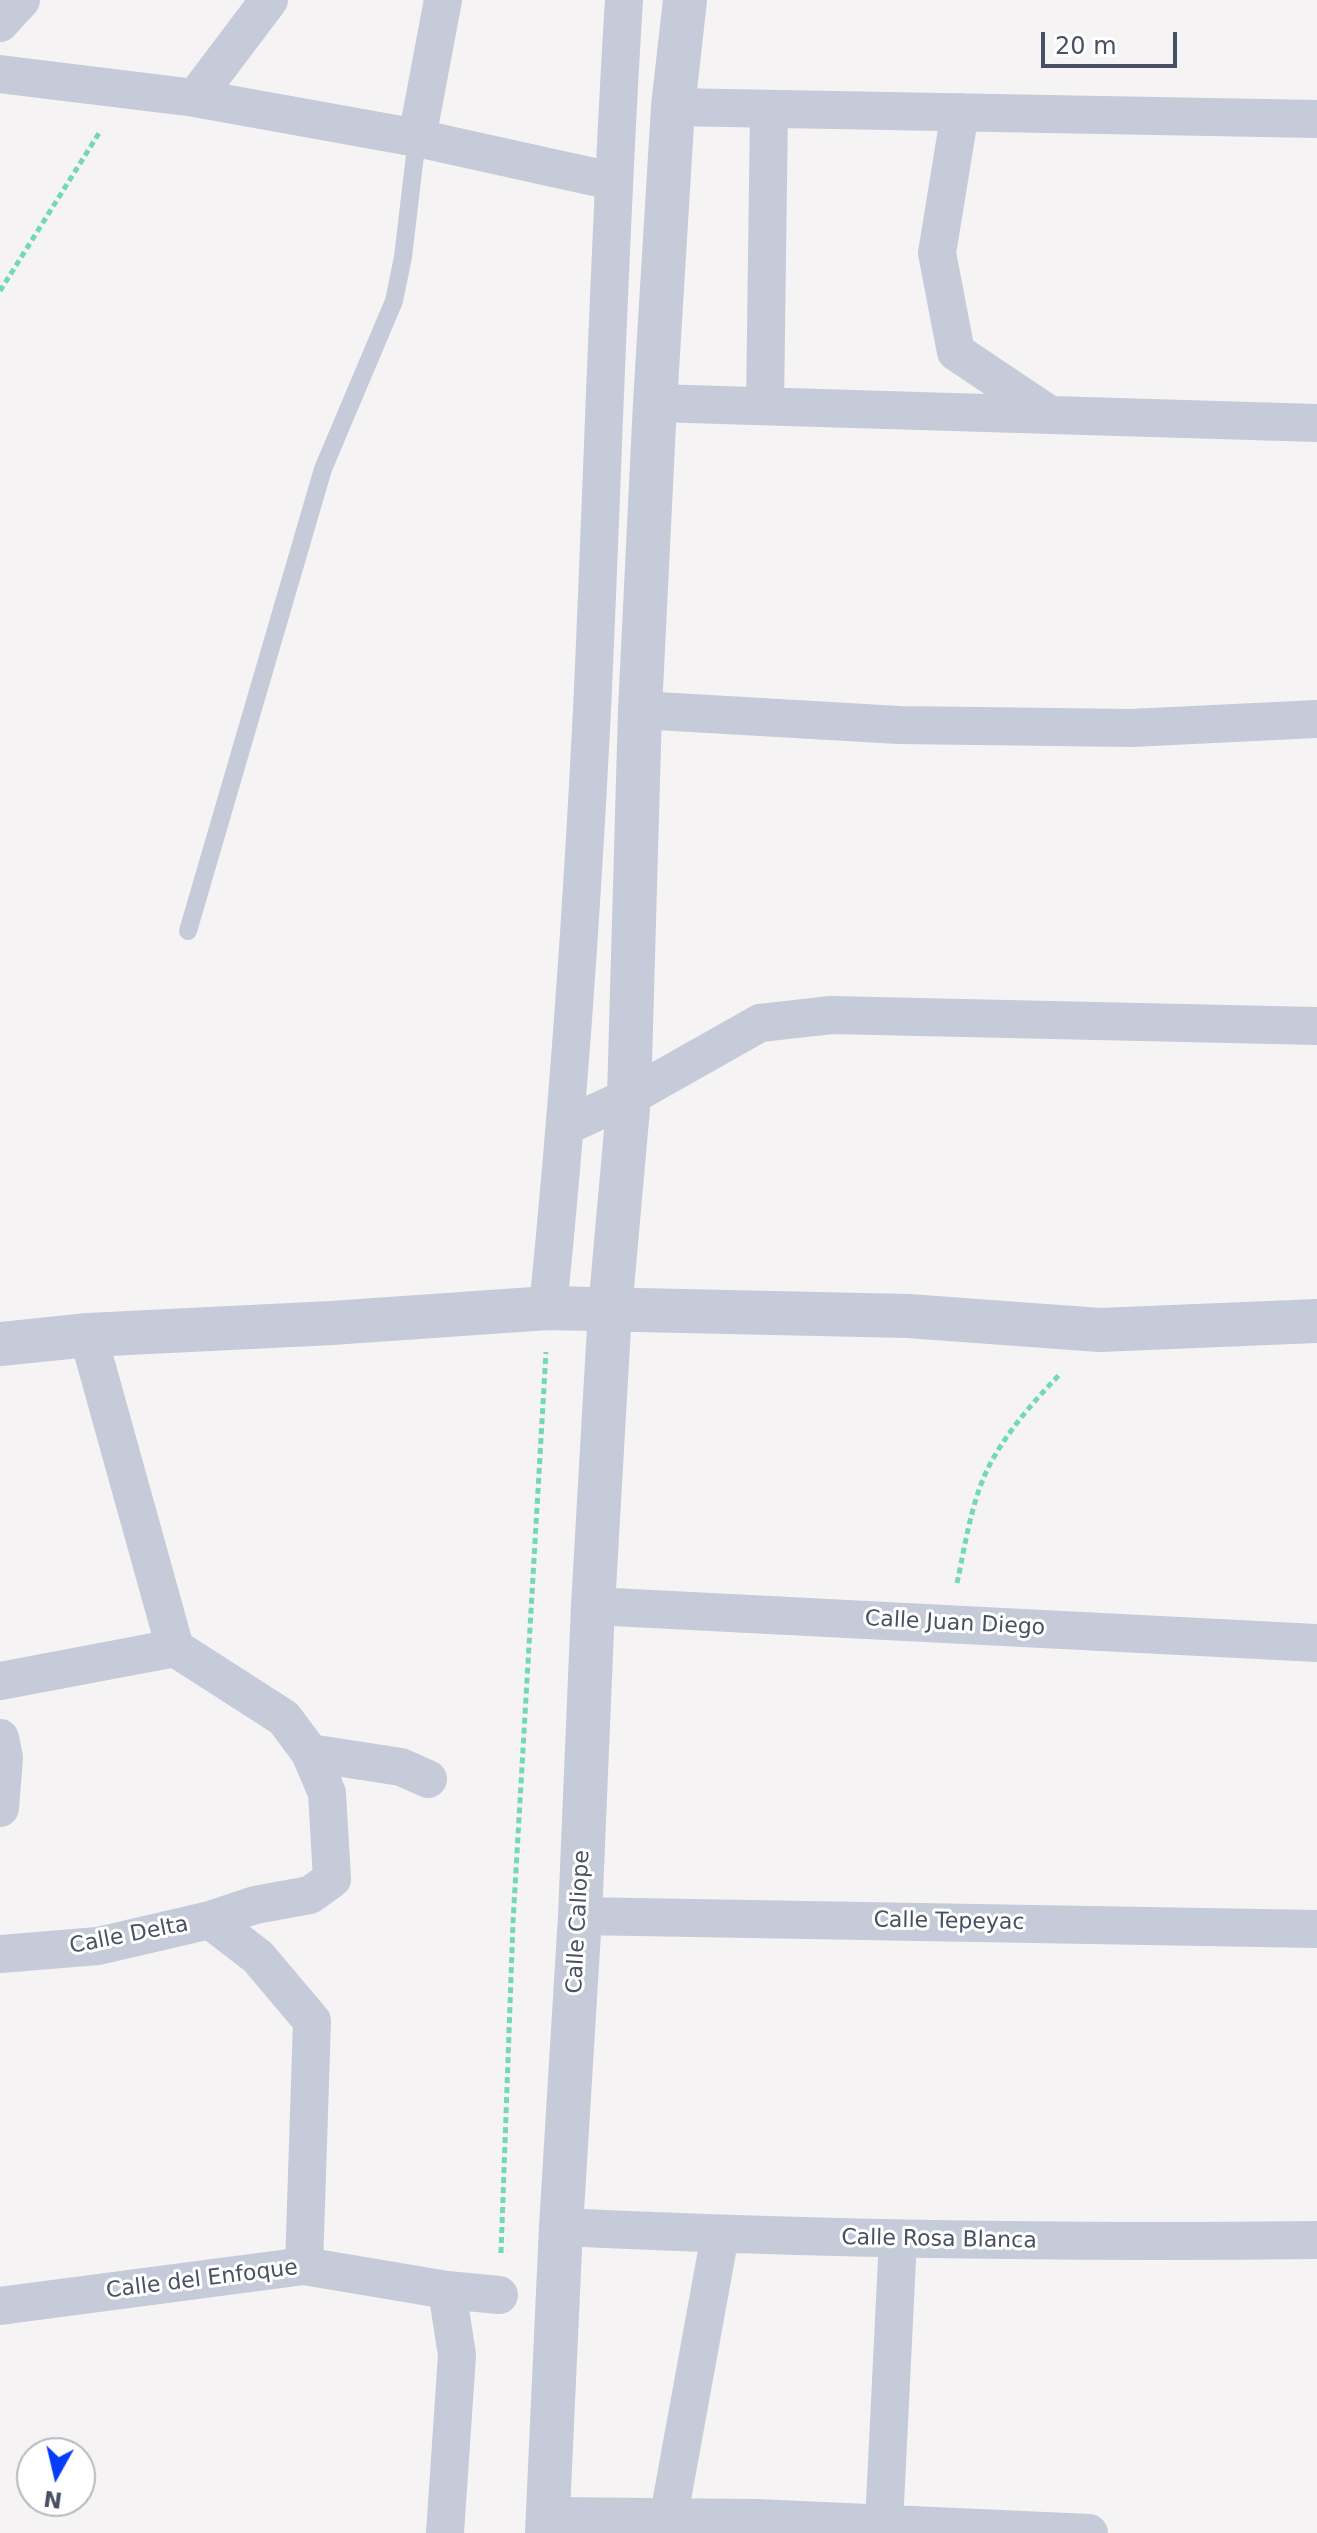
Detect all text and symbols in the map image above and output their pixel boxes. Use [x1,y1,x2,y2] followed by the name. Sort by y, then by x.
[1045,16,1181,66] scale bar
[1055,32,1117,60] text: 20 m
[864,1606,1046,1642] street label: Calle Juan Diego
[562,1850,596,1994] street label: Calle Caliope
[873,1907,1025,1937] street label: Calle Tepeyac
[67,1912,191,1960] street label: Calle Delta
[841,2225,1037,2255] street label: Calle Rosa Blanca
[105,2255,299,2305] street label: Calle del Enfoque
[16,2437,96,2517] north arrow
[42,2486,64,2513] text: N

